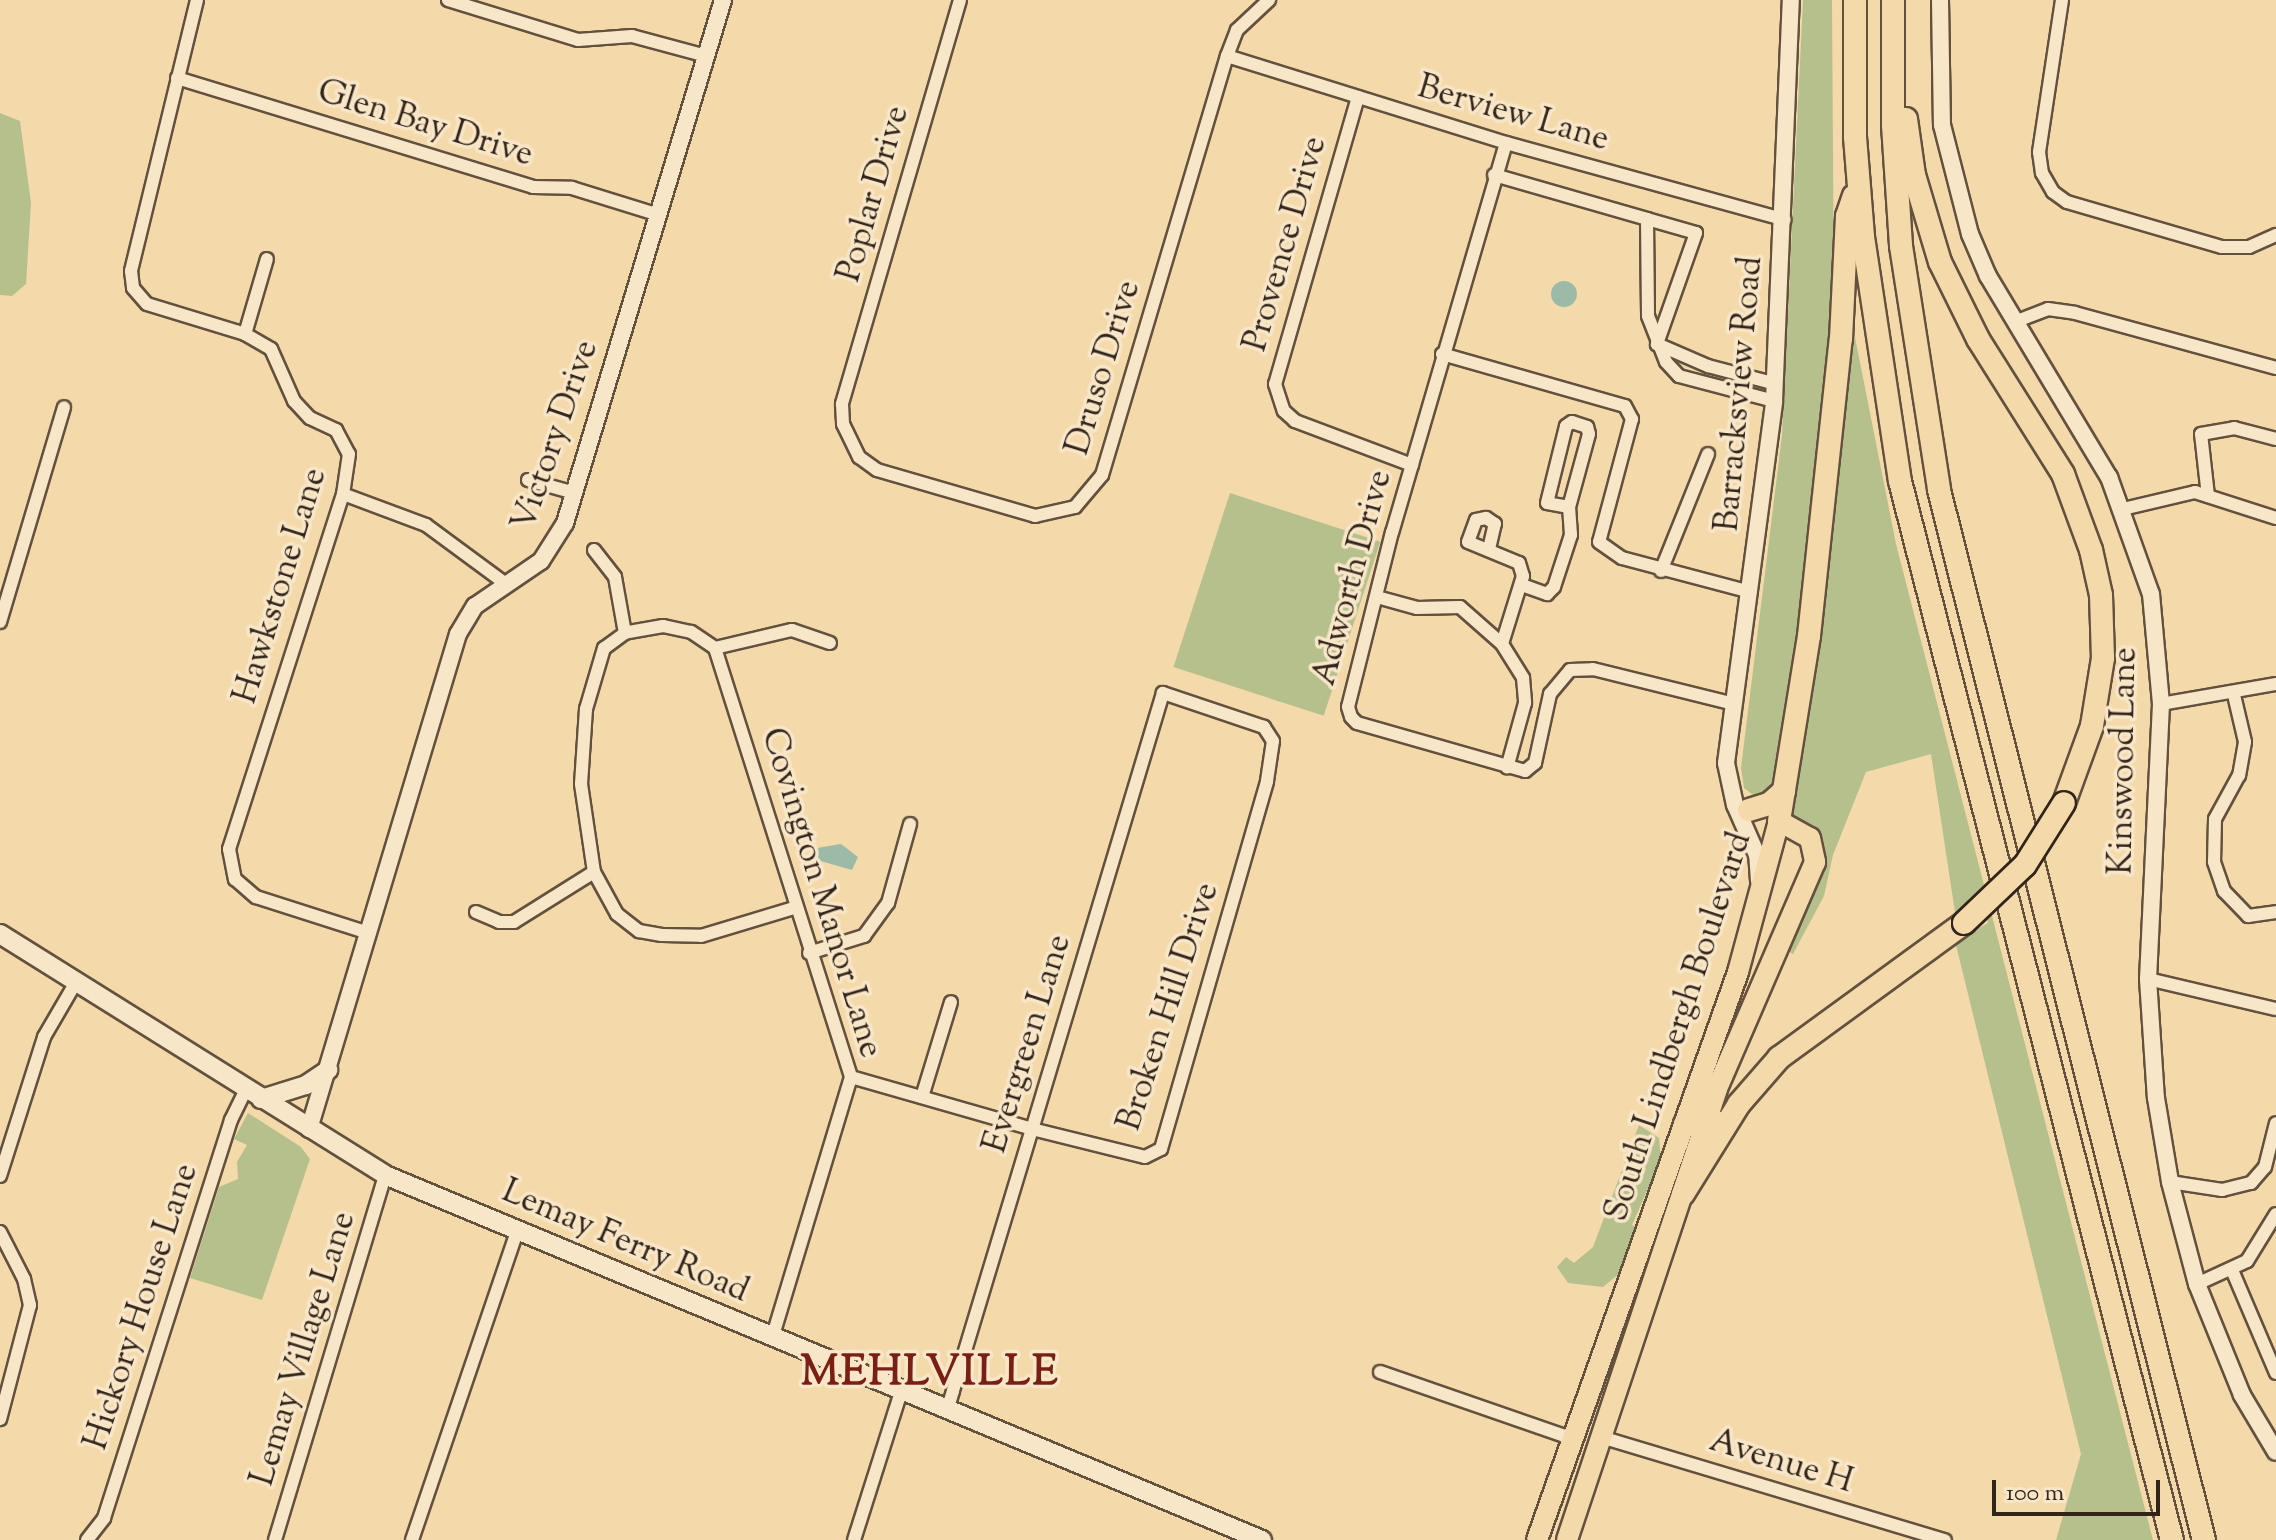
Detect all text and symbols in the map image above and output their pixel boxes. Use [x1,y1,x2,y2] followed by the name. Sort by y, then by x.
[1413,67,1613,161] street label: Berview Lane
[313,72,537,176] street label: Glen Bay Drive
[829,101,919,287] street label: Poplar Drive
[1236,132,1336,356] street label: Provence Drive
[1708,255,1772,533] street label: Barracksview Road
[1058,276,1150,460] street label: Druso Drive
[504,335,608,537] street label: Victory Drive
[226,463,336,709] street label: Hawkstone Lane
[1305,466,1401,690] street label: Adworth Drive
[2102,647,2146,875] street label: Kinswood Lane
[751,723,891,1063] street label: Covington Manor Lane
[1597,827,1761,1227] street label: South Lindbergh Boulevard
[1110,878,1228,1136] street label: Broken Hill Drive
[975,930,1081,1158] street label: Evergreen Lane
[77,1159,207,1455] street label: Hickory House Lane
[495,1172,755,1312] street label: Lemay Ferry Road
[243,1207,365,1491] street label: Lemay Village Lane
[800,1349,1060,1399] district label: MEHLVILLE
[1704,1421,1858,1503] street label: Avenue H
[1996,1464,2164,1514] scale bar
[2006,1477,2064,1511] text: 100 m

